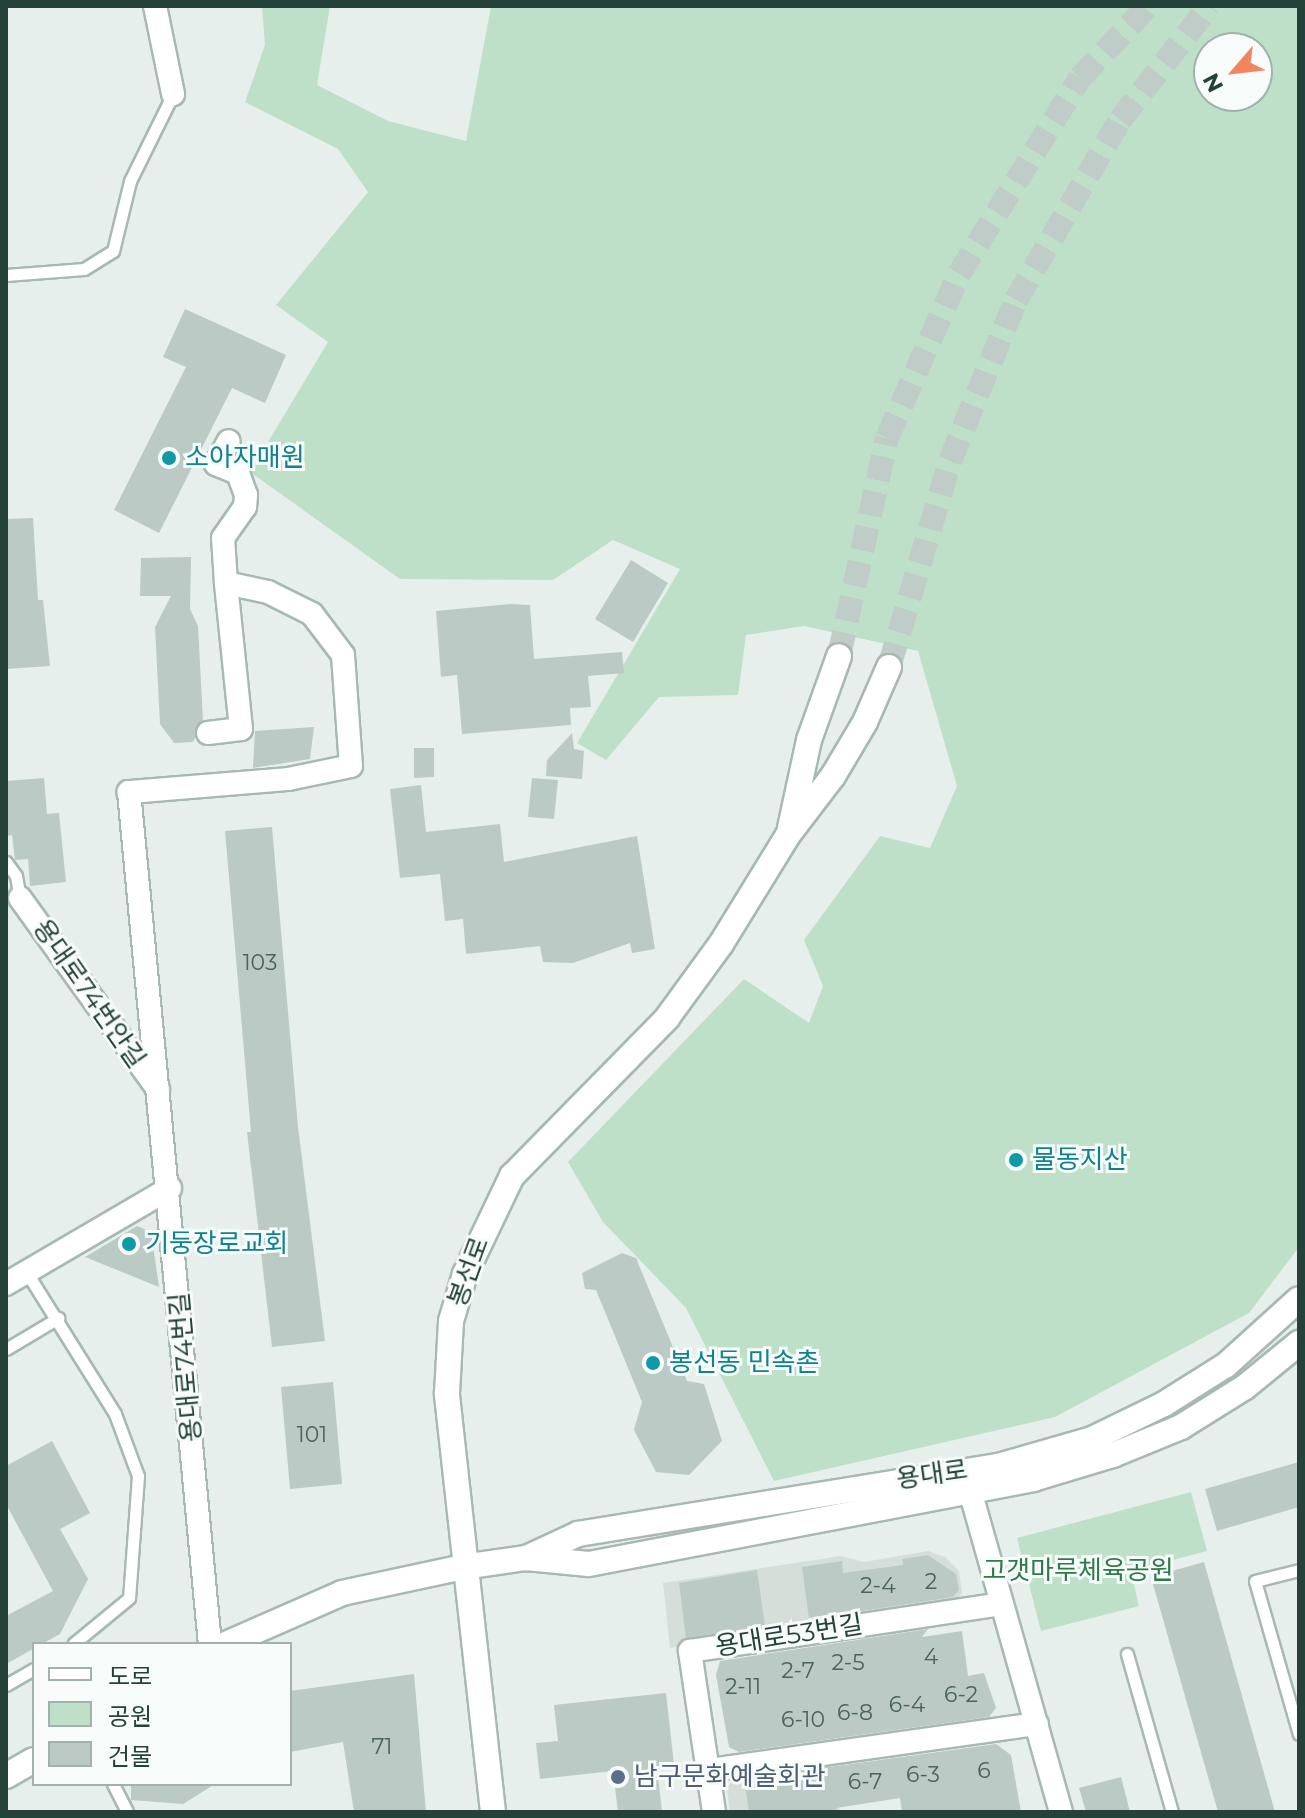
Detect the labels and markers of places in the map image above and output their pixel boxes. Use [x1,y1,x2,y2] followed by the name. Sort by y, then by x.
[185,442,305,474] place label: 소아자매원
[160,449,178,467] marker: 소아자매원
[1032,1144,1128,1176] place label: 물동지산
[1007,1151,1025,1169] marker: 물동지산
[145,1228,289,1260] place label: 기둥장로교회
[120,1235,138,1253] marker: 기둥장로교회
[669,1347,819,1379] place label: 봉선동 민속촌
[644,1354,662,1372] marker: 봉선동 민속촌
[634,1761,825,1793] place label: 남구문화예술회관
[609,1768,627,1786] marker: 남구문화예술회관

